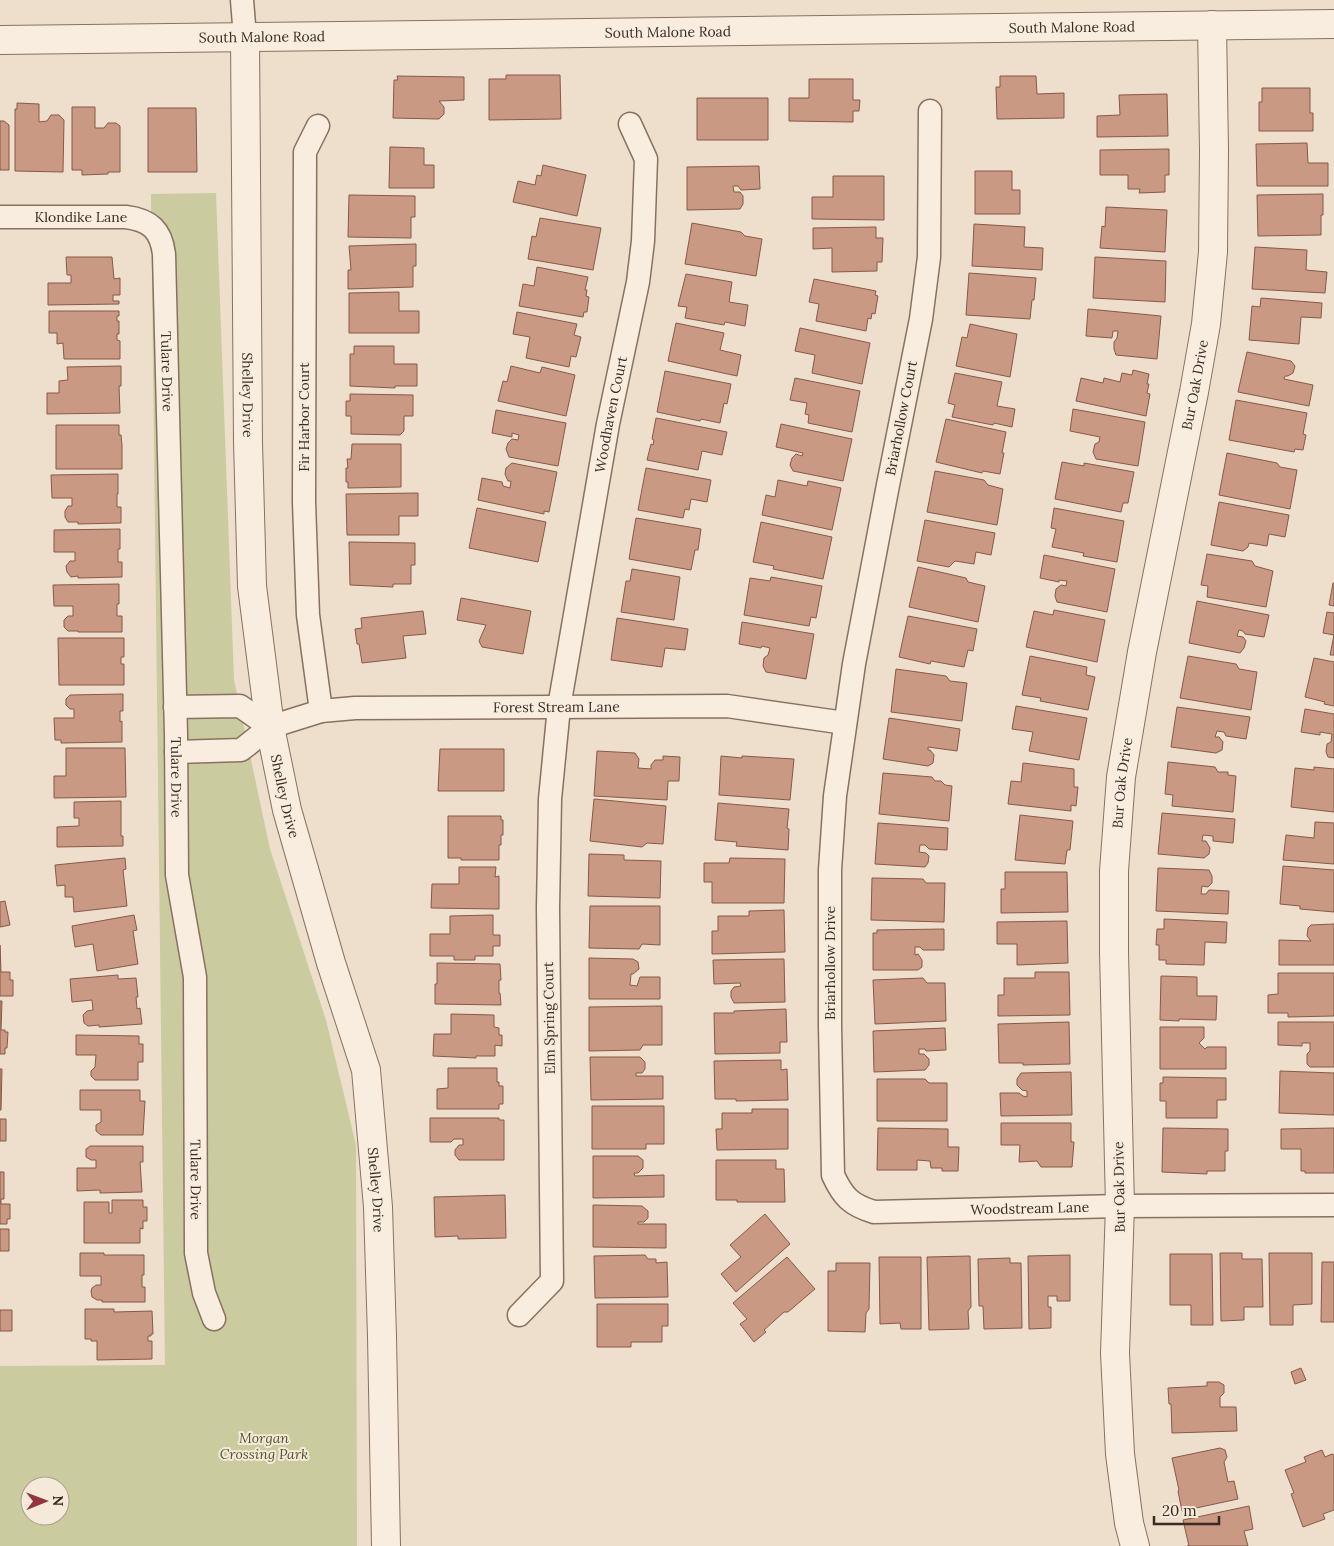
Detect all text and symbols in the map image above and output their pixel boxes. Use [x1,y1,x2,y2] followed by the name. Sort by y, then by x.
[1009,17,1135,37] street label: South Malone Road
[605,22,731,42] street label: South Malone Road
[199,27,325,47] street label: South Malone Road
[35,208,128,226] street label: Klondike Lane
[157,331,177,412] street label: Tulare Drive
[1178,338,1212,431] street label: Bur Oak Drive
[238,352,257,438] street label: Shelley Drive
[591,354,631,474] street label: Woodhaven Court
[881,358,921,477] street label: Briarhollow Court
[295,362,313,472] street label: Fir Harbor Court
[493,698,620,716] street label: Forest Stream Lane
[1108,736,1137,829] street label: Bur Oak Drive
[167,737,186,818] street label: Tulare Drive
[267,753,304,840] street label: Shelley Drive
[821,906,839,1020] street label: Briarhollow Drive
[539,961,559,1075] street label: Elm Spring Court
[187,1139,205,1220] street label: Tulare Drive
[1109,1141,1129,1233] street label: Bur Oak Drive
[364,1147,388,1233] street label: Shelley Drive
[970,1198,1090,1219] street label: Woodstream Lane
[220,1429,308,1463] park label: Morgan Crossing Park
[20,1476,70,1526] north arrow
[1154,1494,1219,1526] scale bar
[49,1495,67,1507] text: N
[1162,1501,1197,1520] text: 20 m

